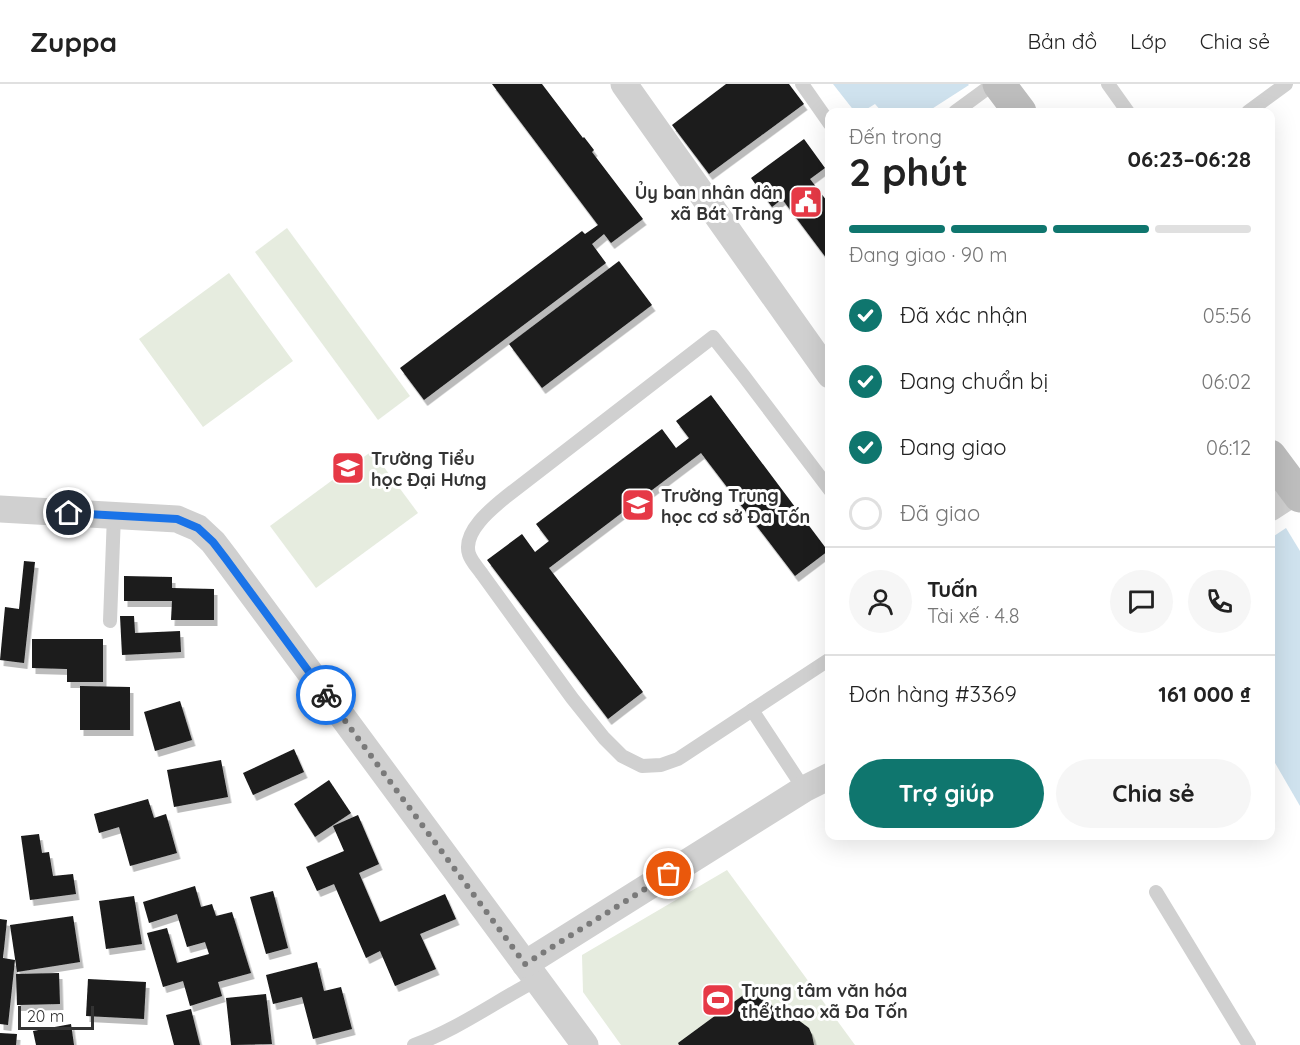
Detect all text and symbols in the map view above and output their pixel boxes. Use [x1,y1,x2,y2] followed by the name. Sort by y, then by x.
[30,24,117,59] text: Zuppa
[1027,28,1097,54] text: Bản đồ
[1130,28,1167,54] text: Lớp
[1200,28,1270,54] text: Chia sẻ
[849,124,942,149] text: Đến trong
[1127,145,1251,173] text: 06:23–06:28
[849,147,968,196] text: 2 phút
[635,180,783,225] place label: Ủy ban nhân dân xã Bát Tràng
[788,184,824,220] public building icon: Ủy ban nhân dân xã Bát Tràng
[849,242,1008,267] text: Đang giao · 90 m
[849,299,882,332] icon: check
[900,301,1028,329] text: Đã xác nhận
[1203,303,1251,328] text: 05:56
[849,365,882,398] icon: check
[900,367,1048,395] text: Đang chuẩn bị
[1202,369,1251,394] text: 06:02
[849,431,882,464] icon: check
[900,433,1007,461] text: Đang giao
[1206,435,1251,460] text: 06:12
[371,447,486,491] place label: Trường Tiểu học Đại Hưng
[330,450,366,486] school or university icon: Trường Tiểu học Đại Hưng
[661,484,810,528] place label: Trường Trung học cơ sở Đa Tốn
[43,487,94,538] pin
[620,487,656,523] school or university icon: Trường Trung học cơ sở Đa Tốn
[52,496,85,529] icon: home
[900,499,980,527] text: Đã giao
[849,570,912,633] button: person
[1110,570,1173,633] button: chat
[1188,570,1251,633] button: phone
[927,575,978,603] text: Tuấn
[927,603,1019,628] text: Tài xế · 4.8
[296,665,356,725] courier
[310,679,343,712] icon: bike
[849,680,1017,708] text: Đơn hàng #3369
[1158,680,1251,708] text: 161 000 ₫
[849,759,1044,828] button: Trợ giúp
[1056,759,1251,828] button: Chia sẻ
[643,848,694,899] pin
[652,857,685,890] icon: bag
[741,979,908,1023] place label: Trung tâm văn hóa thể thao xã Đa Tốn
[700,982,736,1018] sports icon: Trung tâm văn hóa thể thao xã Đa Tốn
[18,1003,94,1030] scale bar
[27,1006,64,1026] text: 20 m

